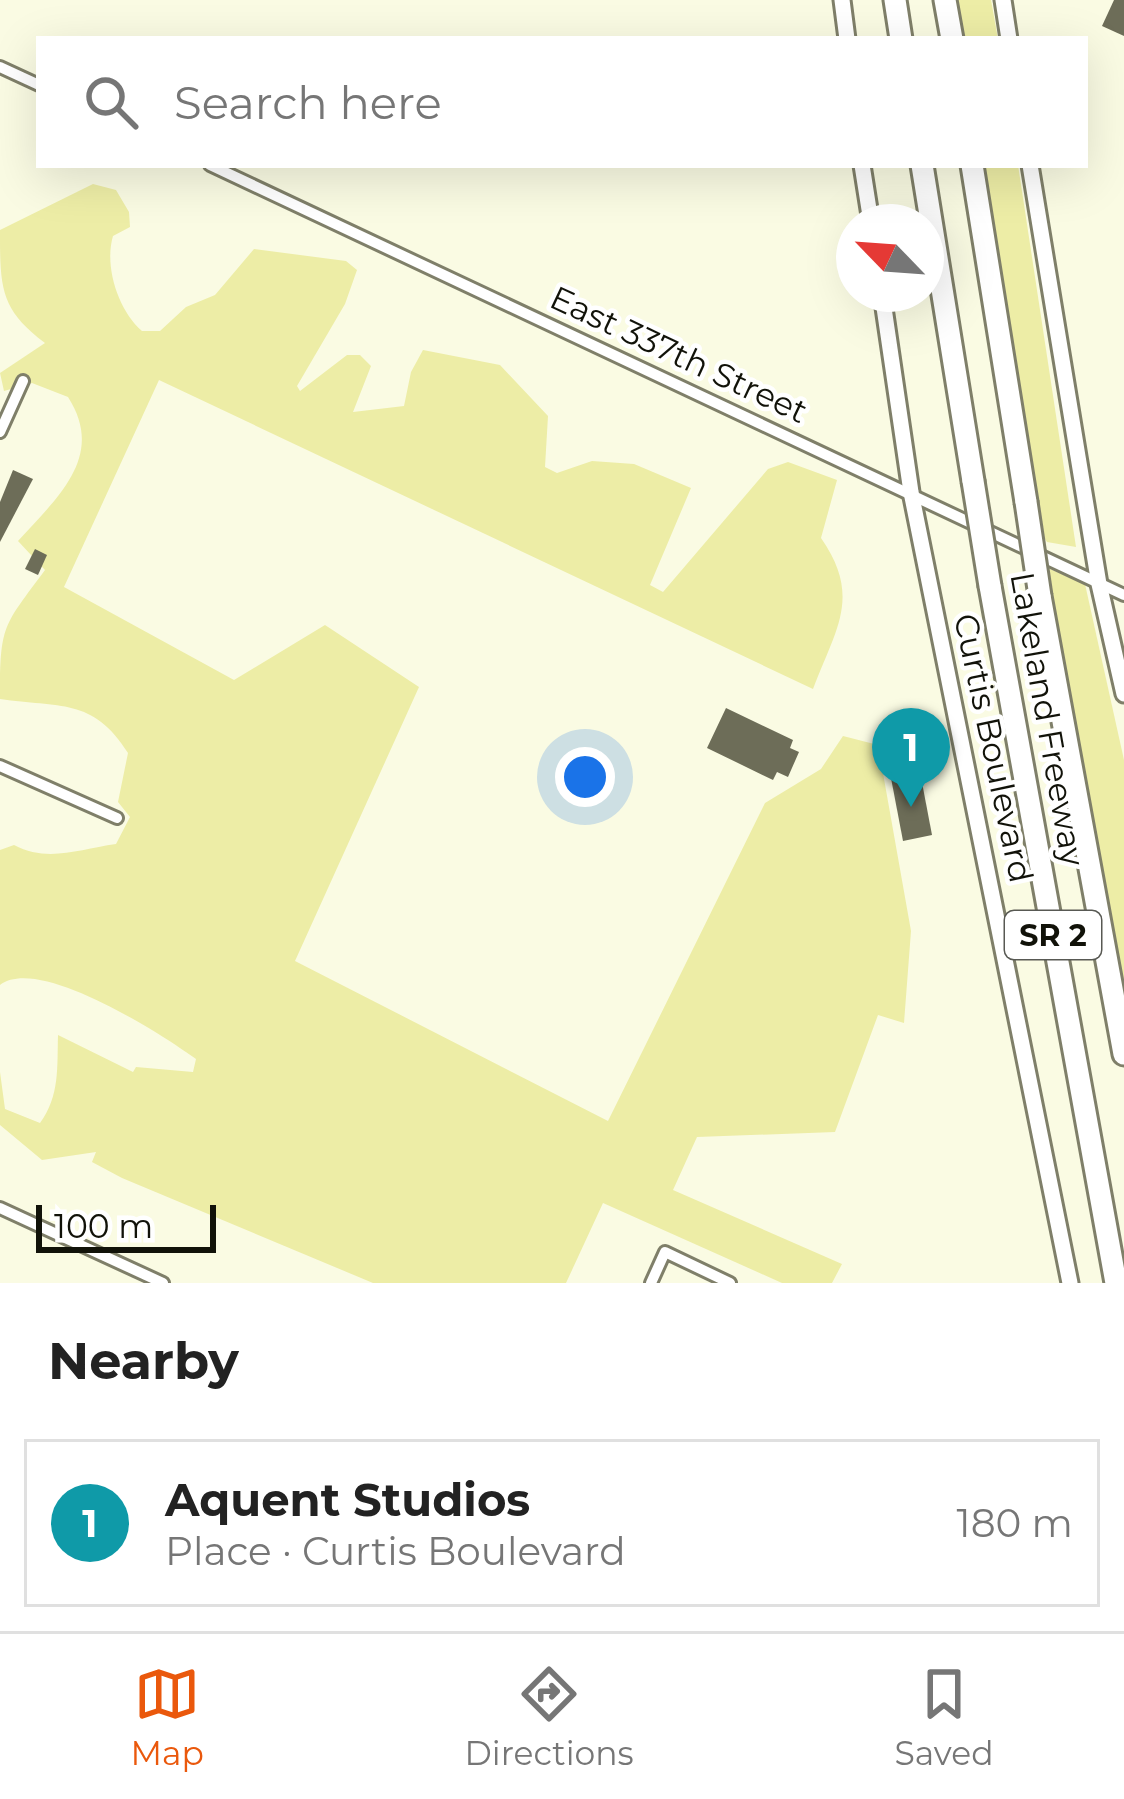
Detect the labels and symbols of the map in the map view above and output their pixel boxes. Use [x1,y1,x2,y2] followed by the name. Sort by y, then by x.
[836,204,944,312] north arrow
[544,277,814,431] street label: East 337th Street
[1002,569,1094,869] street label: Lakeland Freeway
[946,610,1042,886] street label: Curtis Boulevard
[872,708,950,807] pin: 1
[555,747,615,807] your location
[1005,911,1101,959] road number: SR 2
[36,1199,216,1252] scale bar

